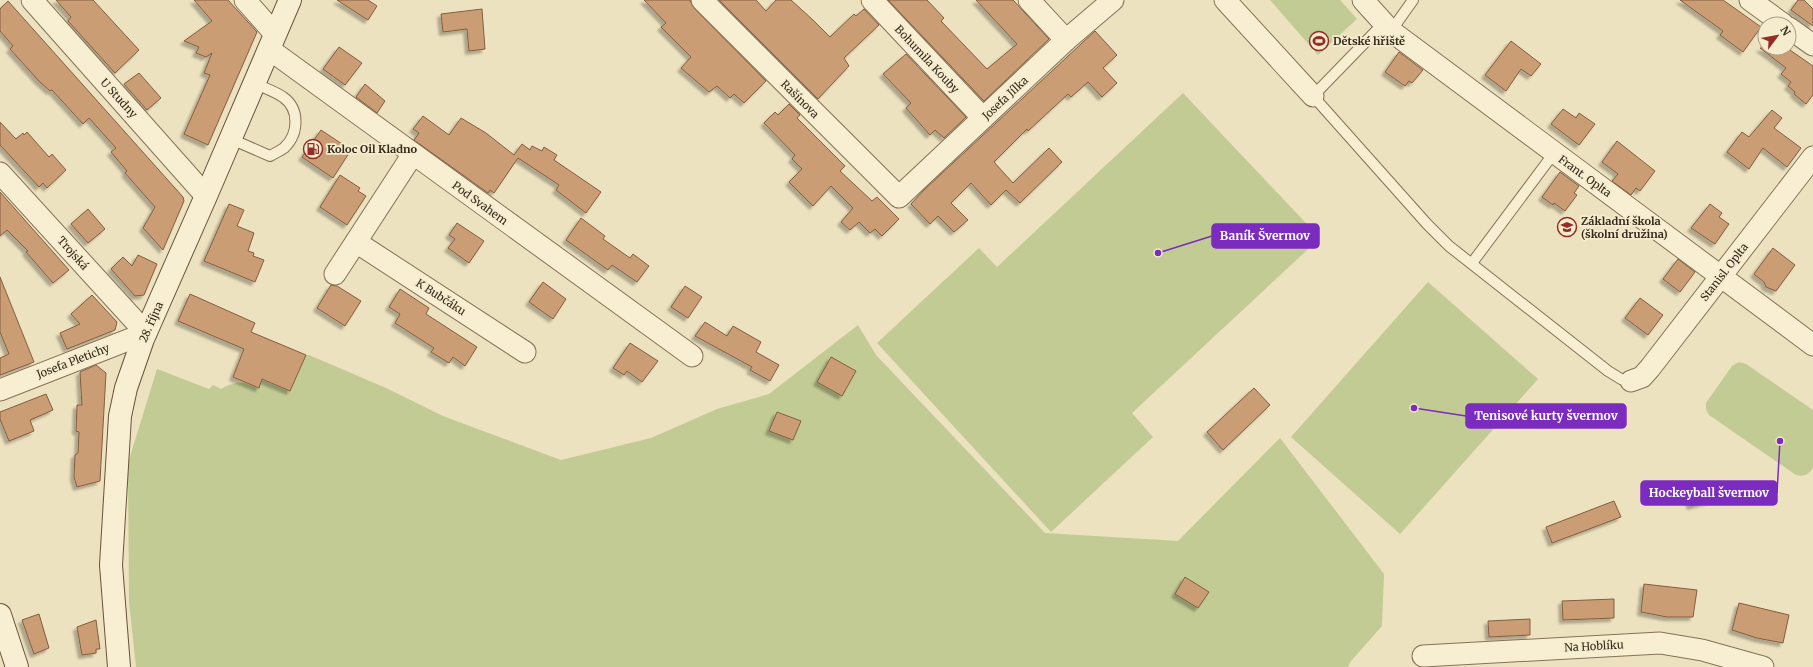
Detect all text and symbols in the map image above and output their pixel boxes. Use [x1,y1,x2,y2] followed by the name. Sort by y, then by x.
[1757,16,1797,56] north arrow
[892,22,962,96] street label: Bohumila Kouby
[1777,23,1794,38] text: N
[1308,30,1330,52] sports icon: Dětské hřiště
[1333,34,1405,48] place label: Dětské hřiště
[978,73,1031,123] street label: Josefa Jílka
[98,75,141,121] street label: U Studny
[778,77,822,121] street label: Rašínova
[302,138,324,160] fuel station icon: Koloc Oil Kladno
[327,142,417,156] place label: Koloc Oil Kladno
[1556,152,1614,200] street label: Frant. Oplta
[450,178,511,228] street label: Pod Svahem
[1581,214,1668,241] place label: Základní škola (školní družina)
[1556,216,1578,238] school or university icon: Základní škola (školní družina)
[1212,224,1319,248] callout: Baník Švermov
[1220,227,1311,243] text: Baník Švermov
[54,233,92,273] street label: Trojská
[1697,240,1751,304] street label: Stanisl. Oplta
[413,276,469,318] street label: K Bubčáku
[136,299,166,345] street label: 28. října
[34,340,112,382] street label: Josefa Pletichy
[1466,404,1626,428] callout: Tenisové kurty švermov
[1474,408,1619,423] text: Tenisové kurty švermov
[1641,481,1777,505] callout: Hockeyball švermov
[1649,485,1770,500] text: Hockeyball švermov
[1564,637,1624,655] street label: Na Hoblíku

